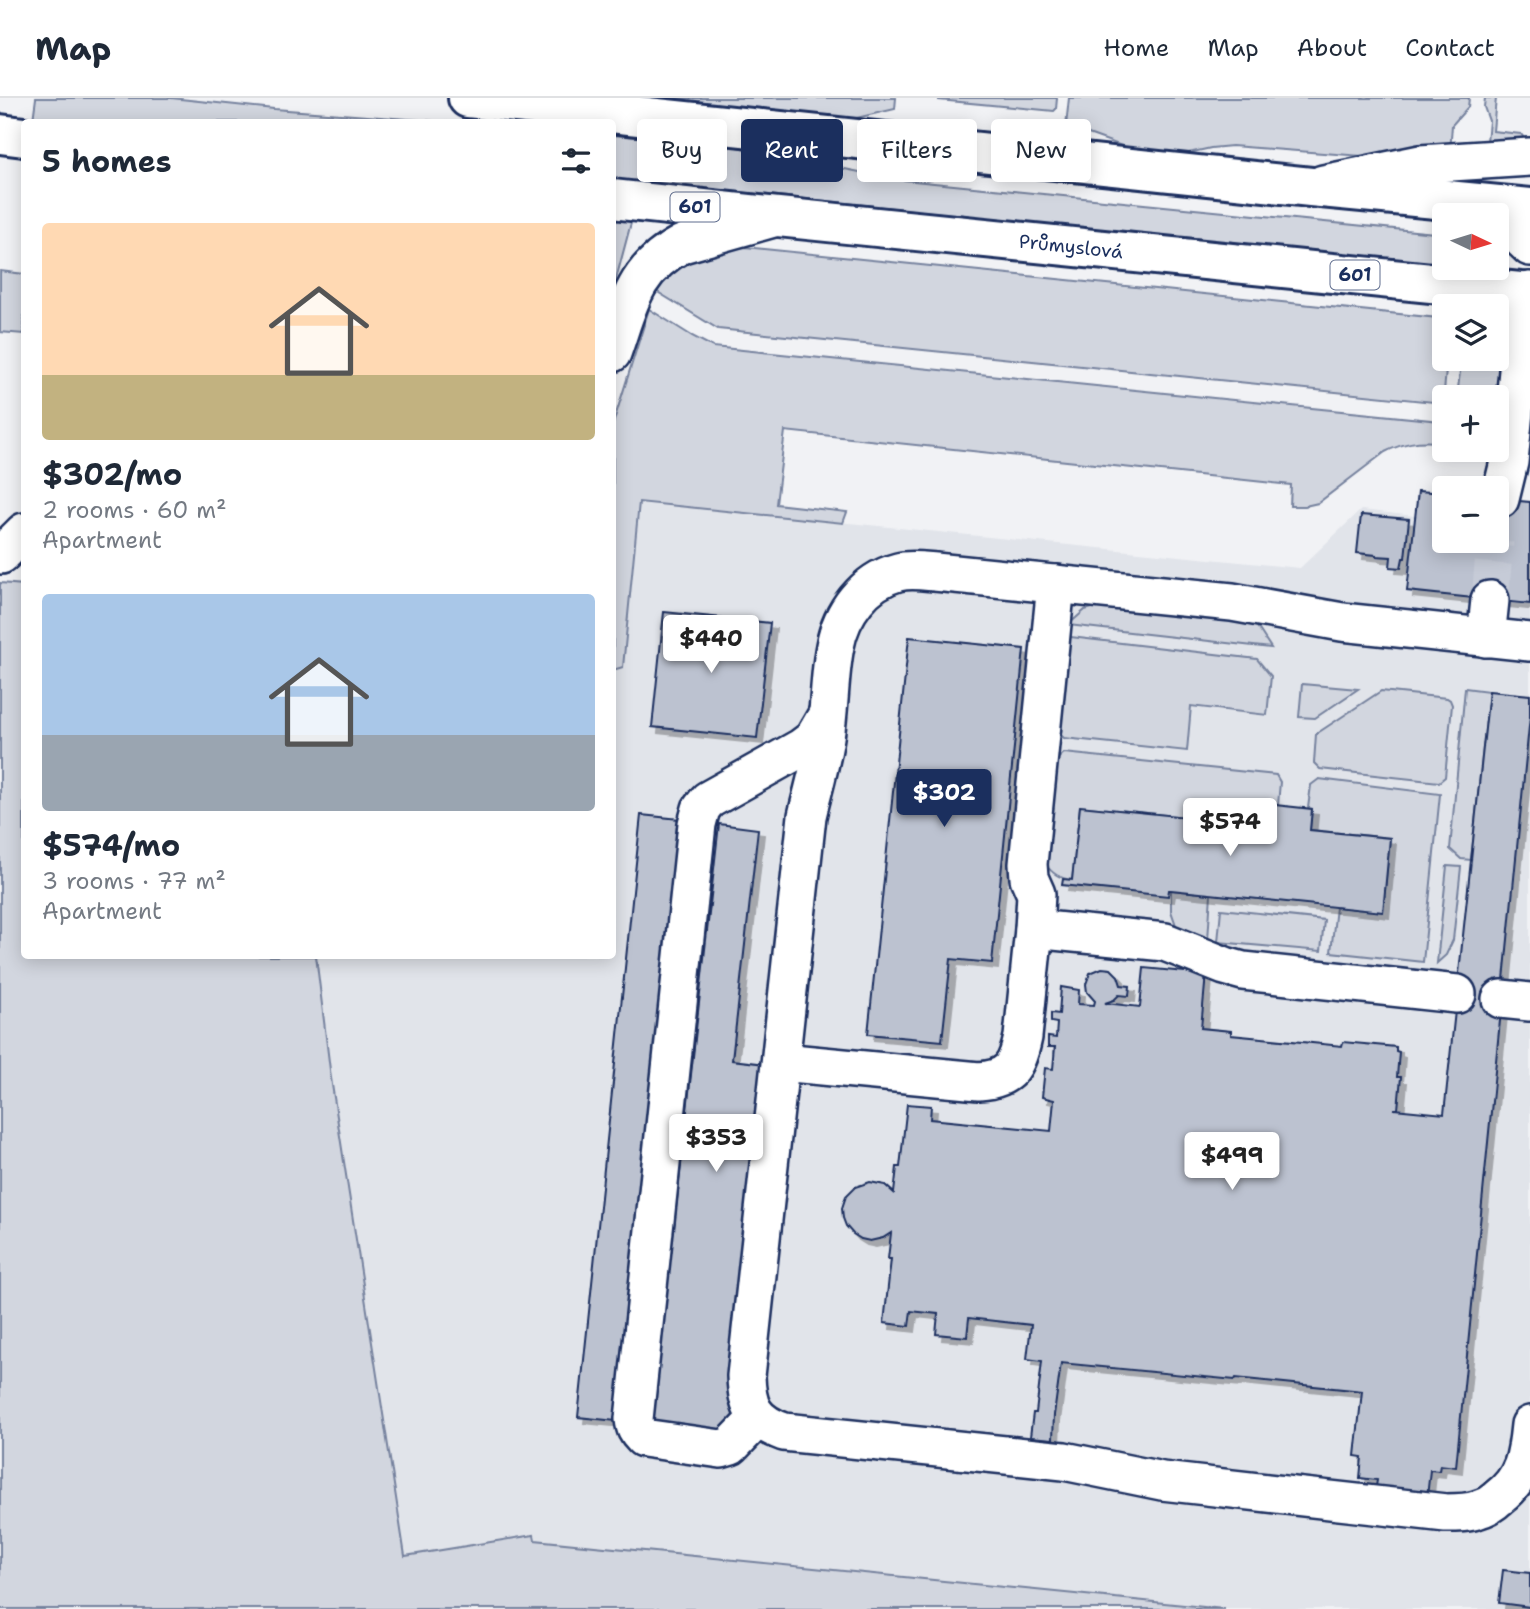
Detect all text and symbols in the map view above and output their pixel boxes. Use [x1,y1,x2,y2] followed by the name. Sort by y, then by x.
[35,26,111,71] text: Map
[1103,32,1169,64] text: Home
[1207,32,1259,64] text: Map
[1297,32,1367,64] text: About
[1405,32,1495,64] text: Contact
[637,119,727,182] chip: Buy
[741,119,843,182] chip: Rent
[857,119,977,182] chip: Filters
[991,119,1091,182] chip: New
[42,141,172,182] text: 5 homes
[557,142,595,180] icon: filters
[670,192,720,222] road number: 601
[1432,203,1508,280] north arrow
[1432,203,1509,553] map controls
[1018,229,1124,264] street label: Průmyslová
[1330,260,1380,290] road number: 601
[256,268,382,394] icon: home
[1432,294,1509,371] button: layers
[1432,385,1509,462] button: +
[42,454,182,495] text: $302/mo
[1432,476,1509,553] button: −
[42,495,227,525] text: 2 rooms · 60 m²
[42,525,162,555] text: Apartment
[670,616,752,675] pin: $440
[679,623,743,653] text: $440
[256,639,382,765] icon: home
[903,770,985,829] pin: $302
[912,777,976,807] text: $302
[1189,798,1271,858] pin: $574
[1199,806,1261,836] text: $574
[42,825,180,866] text: $574/mo
[42,866,226,896] text: 3 rooms · 77 m²
[42,896,162,926] text: Apartment
[675,1114,757,1174] pin: $353
[685,1122,747,1152] text: $353
[1191,1132,1273,1192] pin: $499
[1200,1140,1264,1170] text: $499

